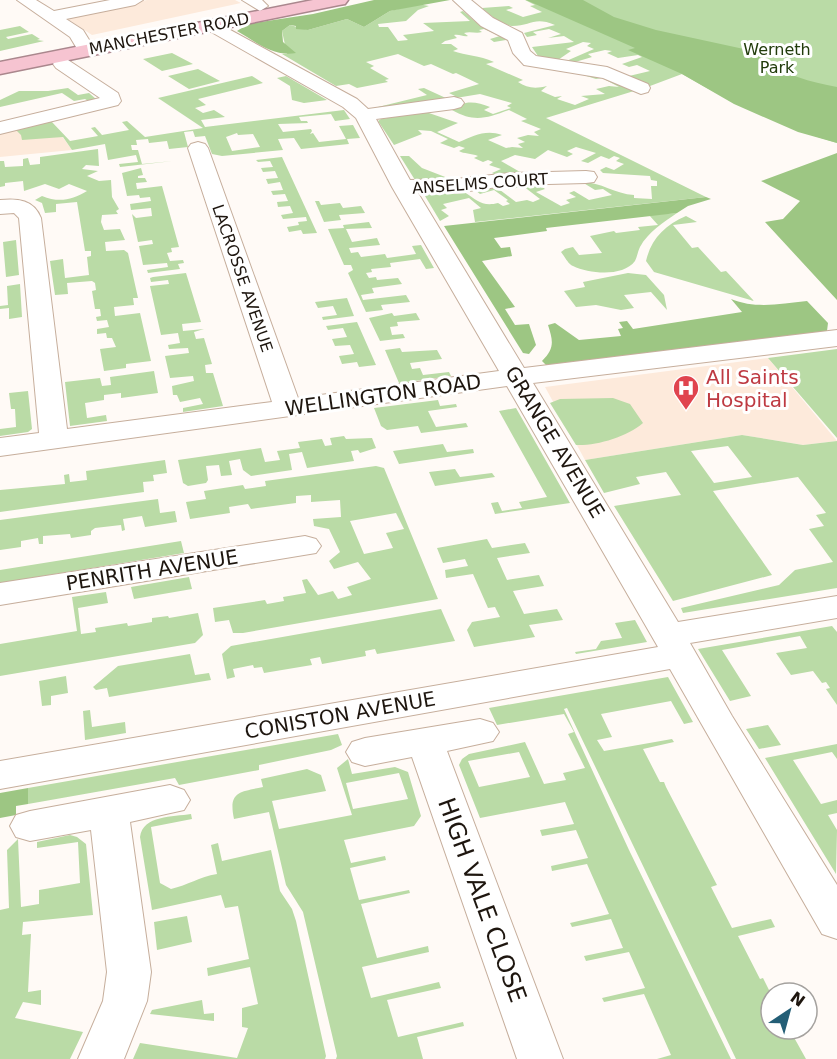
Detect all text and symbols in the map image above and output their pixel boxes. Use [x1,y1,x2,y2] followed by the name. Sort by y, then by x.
[87,9,251,58] street label: MANCHESTER ROAD
[743,40,811,77] park label: Werneth Park
[411,169,549,198] street label: ANSELMS COURT
[208,202,277,355] street label: LACROSSE AVENUE
[500,362,610,522] street label: GRANGE AVENUE
[706,365,799,412] place label: All Saints Hospital
[283,369,483,421] street label: WELLINGTON ROAD
[671,373,701,411] hospital icon: All Saints Hospital
[64,545,240,595] street label: PENRITH AVENUE
[243,686,437,744] street label: CONISTON AVENUE
[432,794,532,1006] street label: HIGH VALE CLOSE
[759,981,819,1041] north arrow
[787,988,809,1011] text: N

